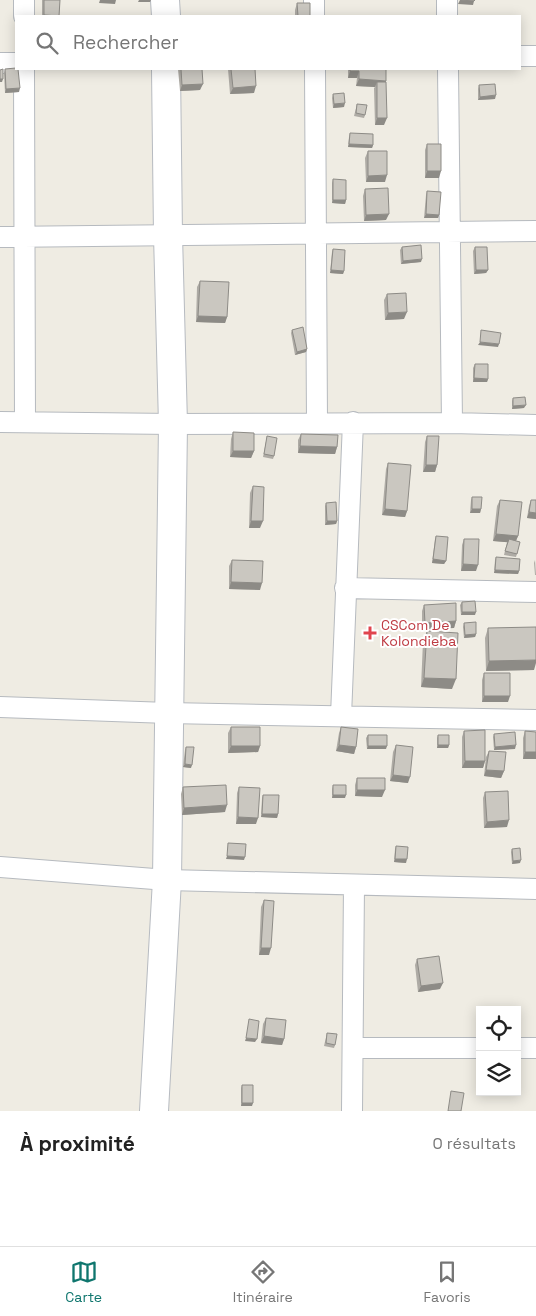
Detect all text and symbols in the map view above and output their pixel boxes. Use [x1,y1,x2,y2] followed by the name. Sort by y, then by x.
[15,15,521,70] search box
[33,29,61,57] icon: search
[73,30,179,55] text: Rechercher
[381,616,456,650] place label: CSCom De Kolondieba
[363,626,377,640] marker: CSCom De Kolondieba
[476,1006,521,1096] map controls
[476,1006,521,1051] button: locate
[476,1051,521,1096] button: layers
[20,1130,135,1157] text: À proximité
[432,1133,516,1154] text: 0 résultats
[65,1258,102,1306] tab: Carte
[233,1258,293,1306] tab: Itinéraire
[424,1258,471,1306] tab: Favoris

